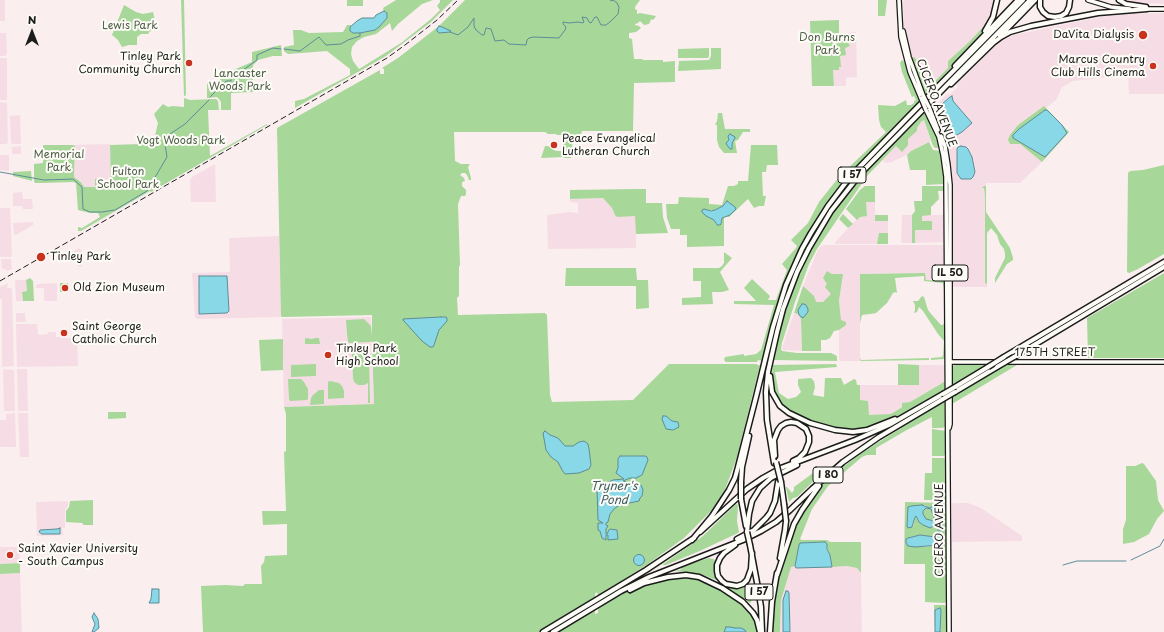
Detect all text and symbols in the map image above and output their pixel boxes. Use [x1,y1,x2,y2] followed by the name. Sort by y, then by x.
[28,11,36,28] text: N
[12,12,52,52] north arrow
[102,19,158,33] park label: Lewis Park
[1053,28,1134,42] place label: DaVita Dialysis
[1137,29,1149,41] marker: DaVita Dialysis
[799,31,855,57] park label: Don Burns Park
[78,50,181,76] place label: Tinley Park Community Church
[1051,53,1145,79] place label: Marcus Country Club Hills Cinema
[913,57,959,149] street label: CICERO AVENUE
[184,58,194,68] marker: Tinley Park Community Church
[1148,61,1158,71] marker: Marcus Country Club Hills Cinema
[209,67,271,93] park label: Lancaster Woods Park
[562,132,656,158] place label: Peace Evangelical Lutheran Church
[136,134,226,148] park label: Vogt Woods Park
[549,140,559,150] marker: Peace Evangelical Lutheran Church
[34,148,84,174] park label: Memorial Park
[97,165,159,191] park label: Fulton School Park
[838,167,866,183] road number: I 57
[50,250,111,264] place label: Tinley Park
[35,251,47,263] marker: Tinley Park
[932,265,968,281] road number: IL 50
[73,281,165,295] place label: Old Zion Museum
[60,283,70,293] marker: Old Zion Museum
[72,320,157,346] place label: Saint George Catholic Church
[59,328,69,338] marker: Saint George Catholic Church
[336,342,399,368] place label: Tinley Park High School
[1015,346,1095,360] street label: 175TH STREET
[323,350,333,360] marker: Tinley Park High School
[813,467,843,483] road number: I 80
[591,480,637,508] water label: Tryner's Pond
[933,483,947,577] street label: CICERO AVENUE
[18,542,138,568] place label: Saint Xavier University - South Campus
[5,550,15,560] marker: Saint Xavier University - South Campus
[745,584,773,600] road number: I 57

